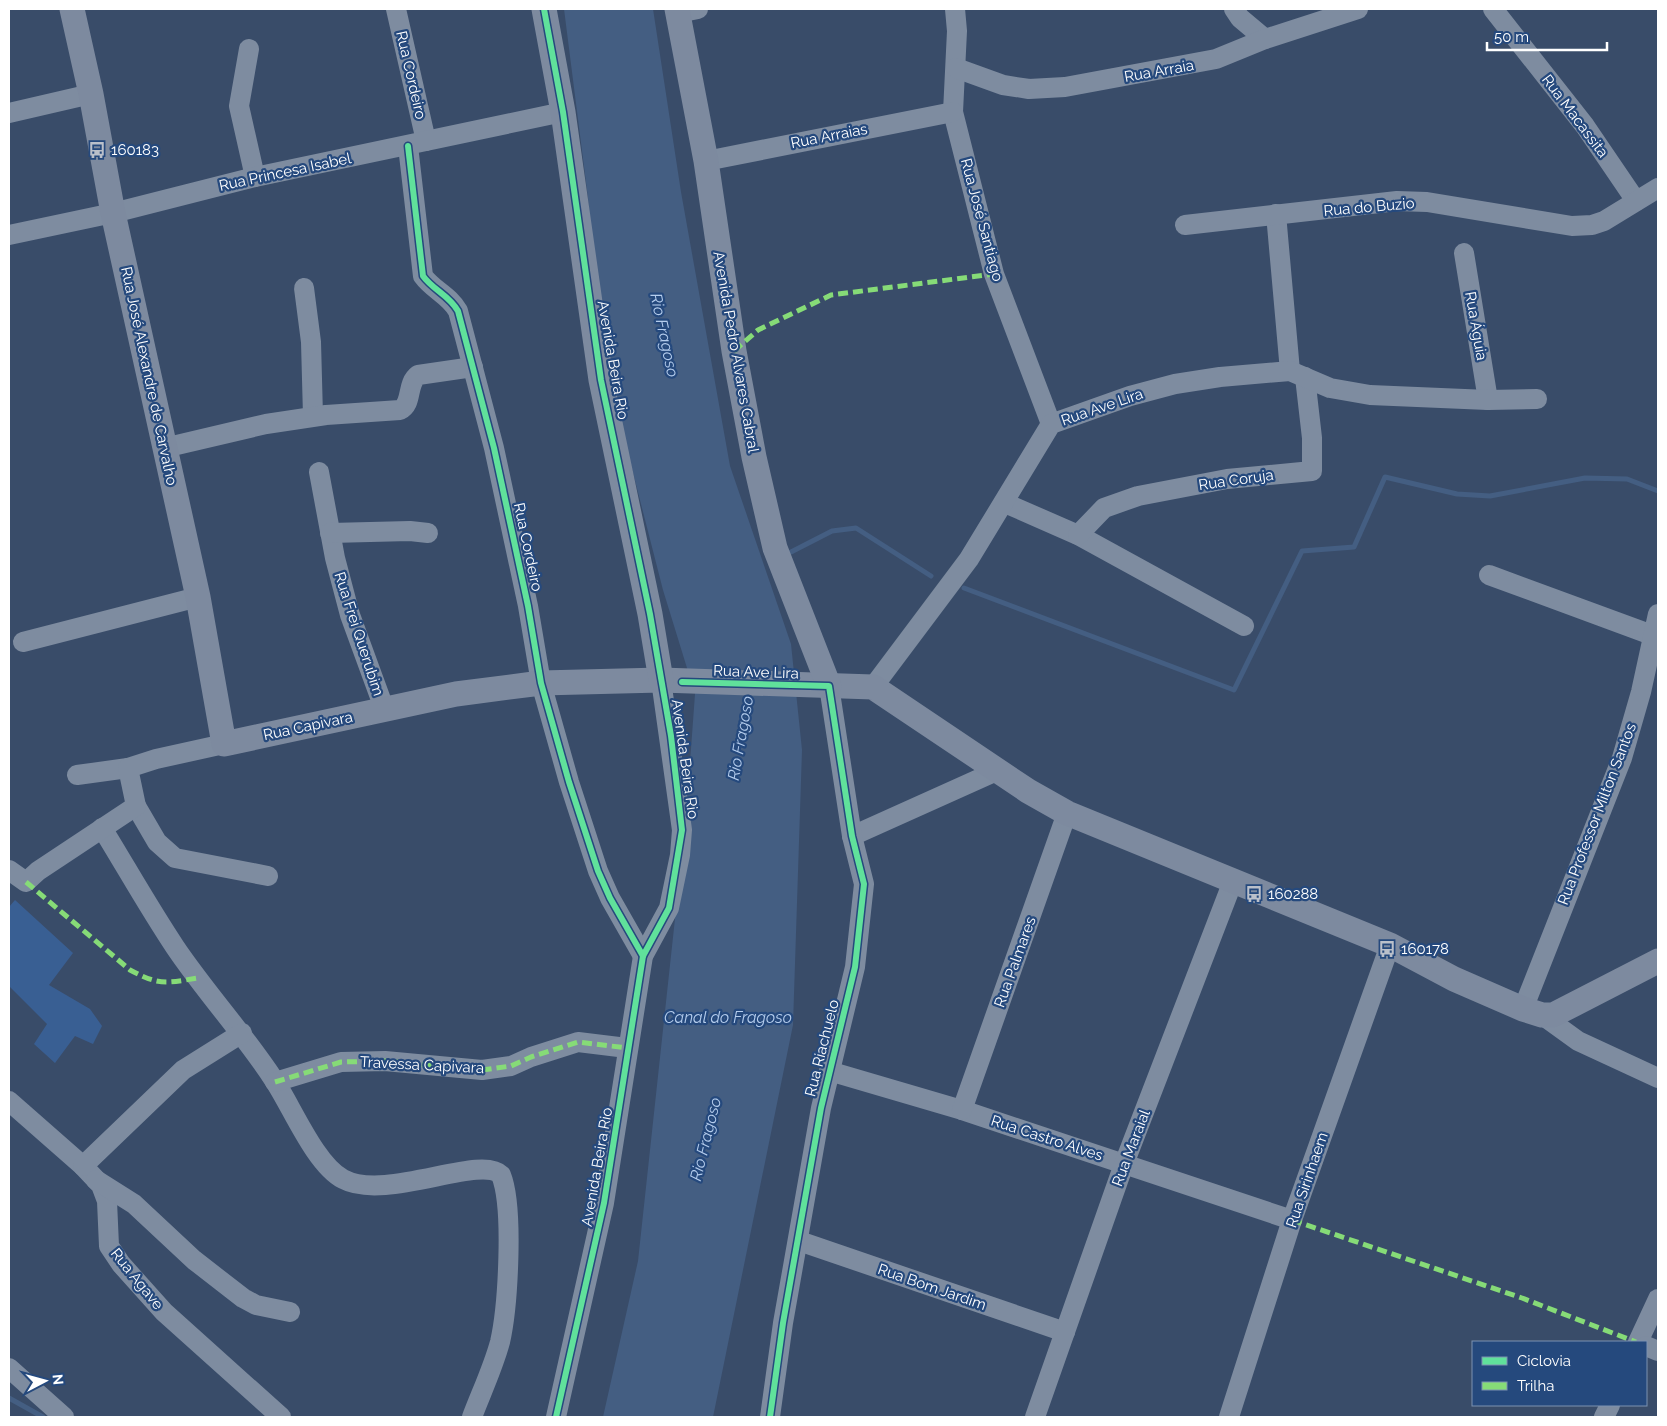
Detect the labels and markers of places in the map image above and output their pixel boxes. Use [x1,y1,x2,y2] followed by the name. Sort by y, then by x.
[87,140,107,160] bus stop icon: 160183
[111,141,159,159] place label: 160183
[1244,884,1264,904] bus stop icon: 160288
[1268,885,1318,903] place label: 160288
[1377,939,1397,959] bus stop icon: 160178
[1401,940,1449,958] place label: 160178

